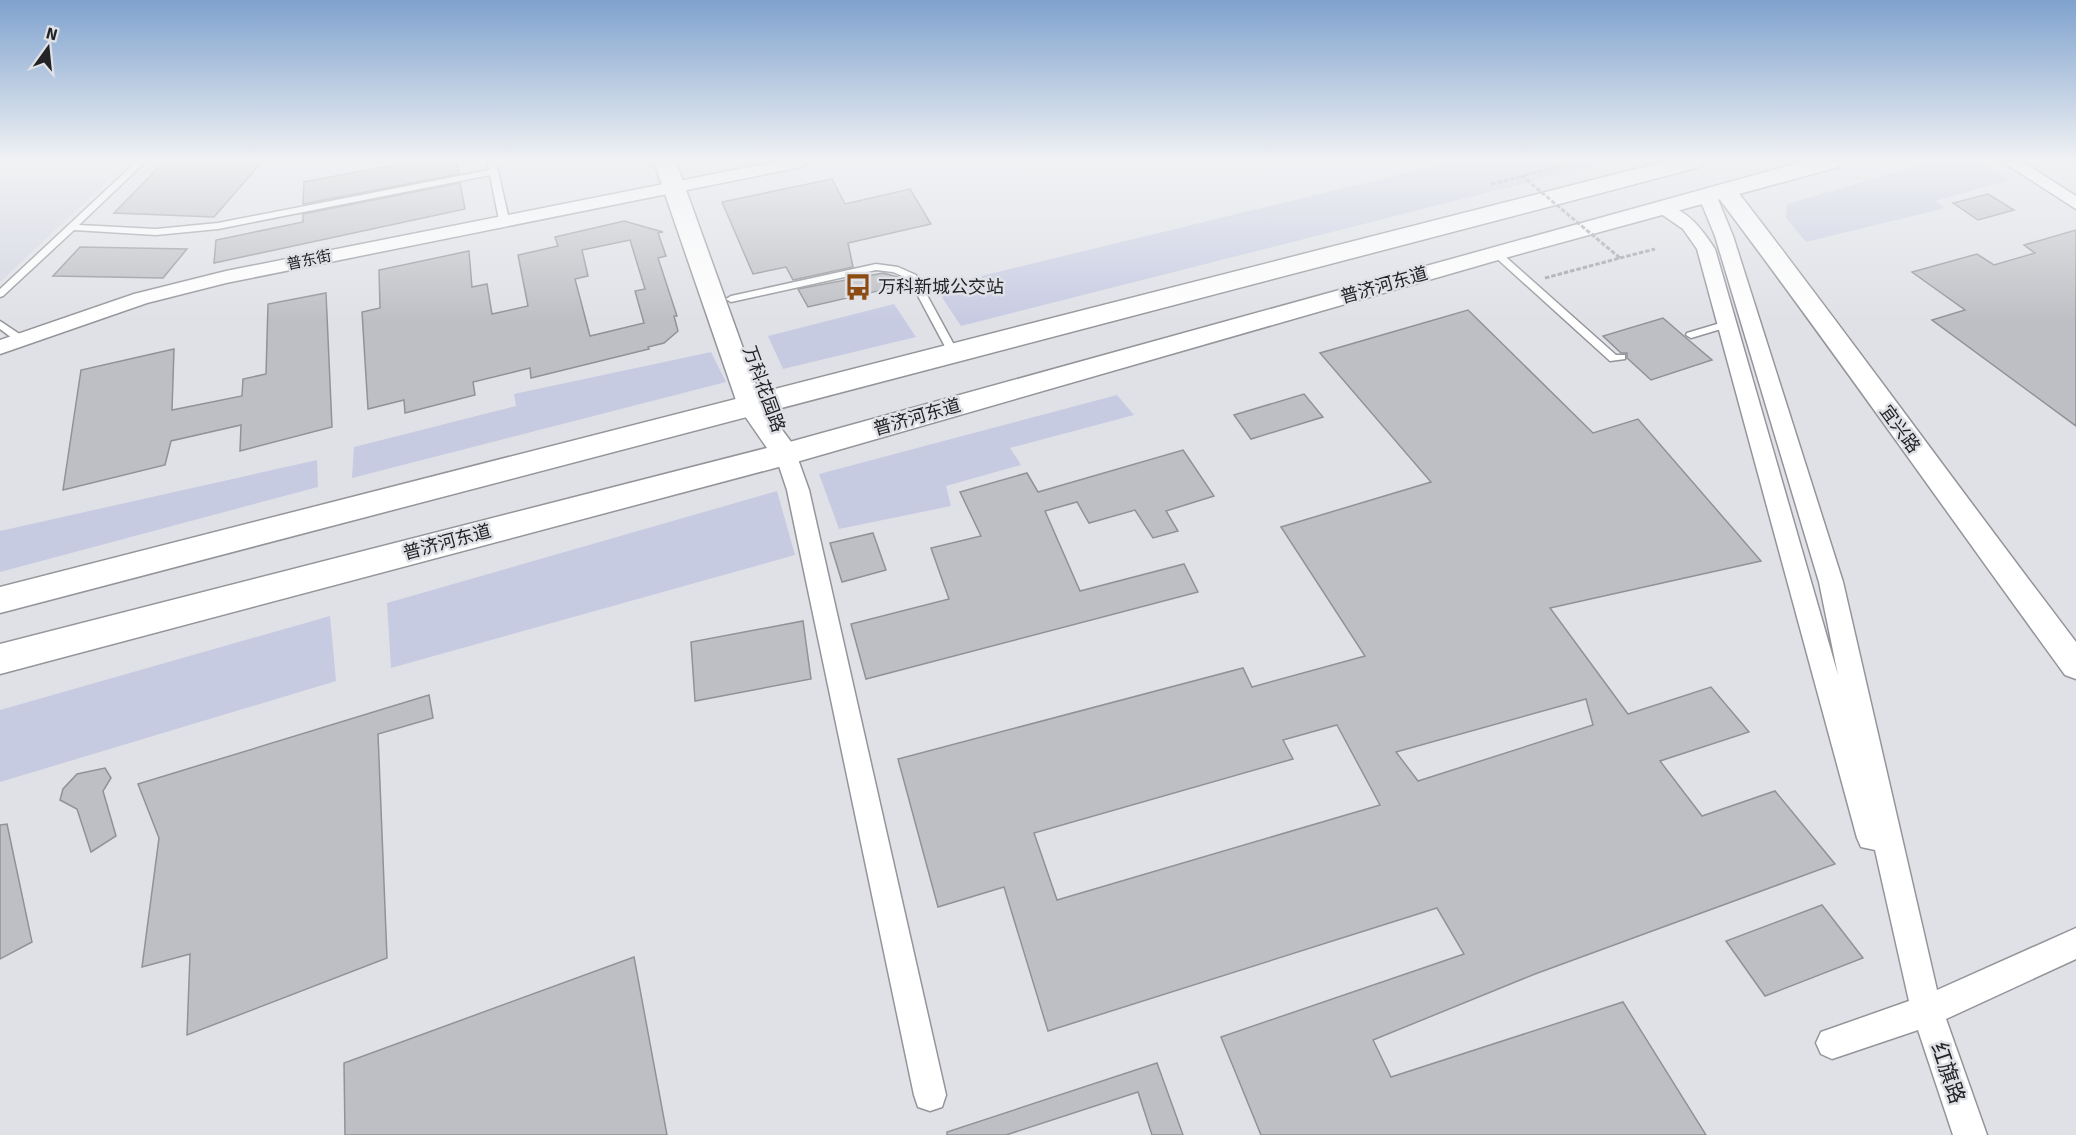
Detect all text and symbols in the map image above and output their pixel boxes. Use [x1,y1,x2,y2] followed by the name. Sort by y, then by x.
[18,18,78,78] north arrow
[44,23,60,46] text: N
[285,247,333,273] street label: 普东街
[1338,262,1430,308] street label: 普济河东道
[843,272,873,302] bus stop icon: 万科新城公交站
[878,276,1004,298] place label: 万科新城公交站
[738,343,790,435] street label: 万科花园路
[871,394,963,440] street label: 普济河东道
[1875,401,1925,457] street label: 宜兴路
[401,520,493,564] street label: 普济河东道
[1925,1039,1971,1107] street label: 红旗路

